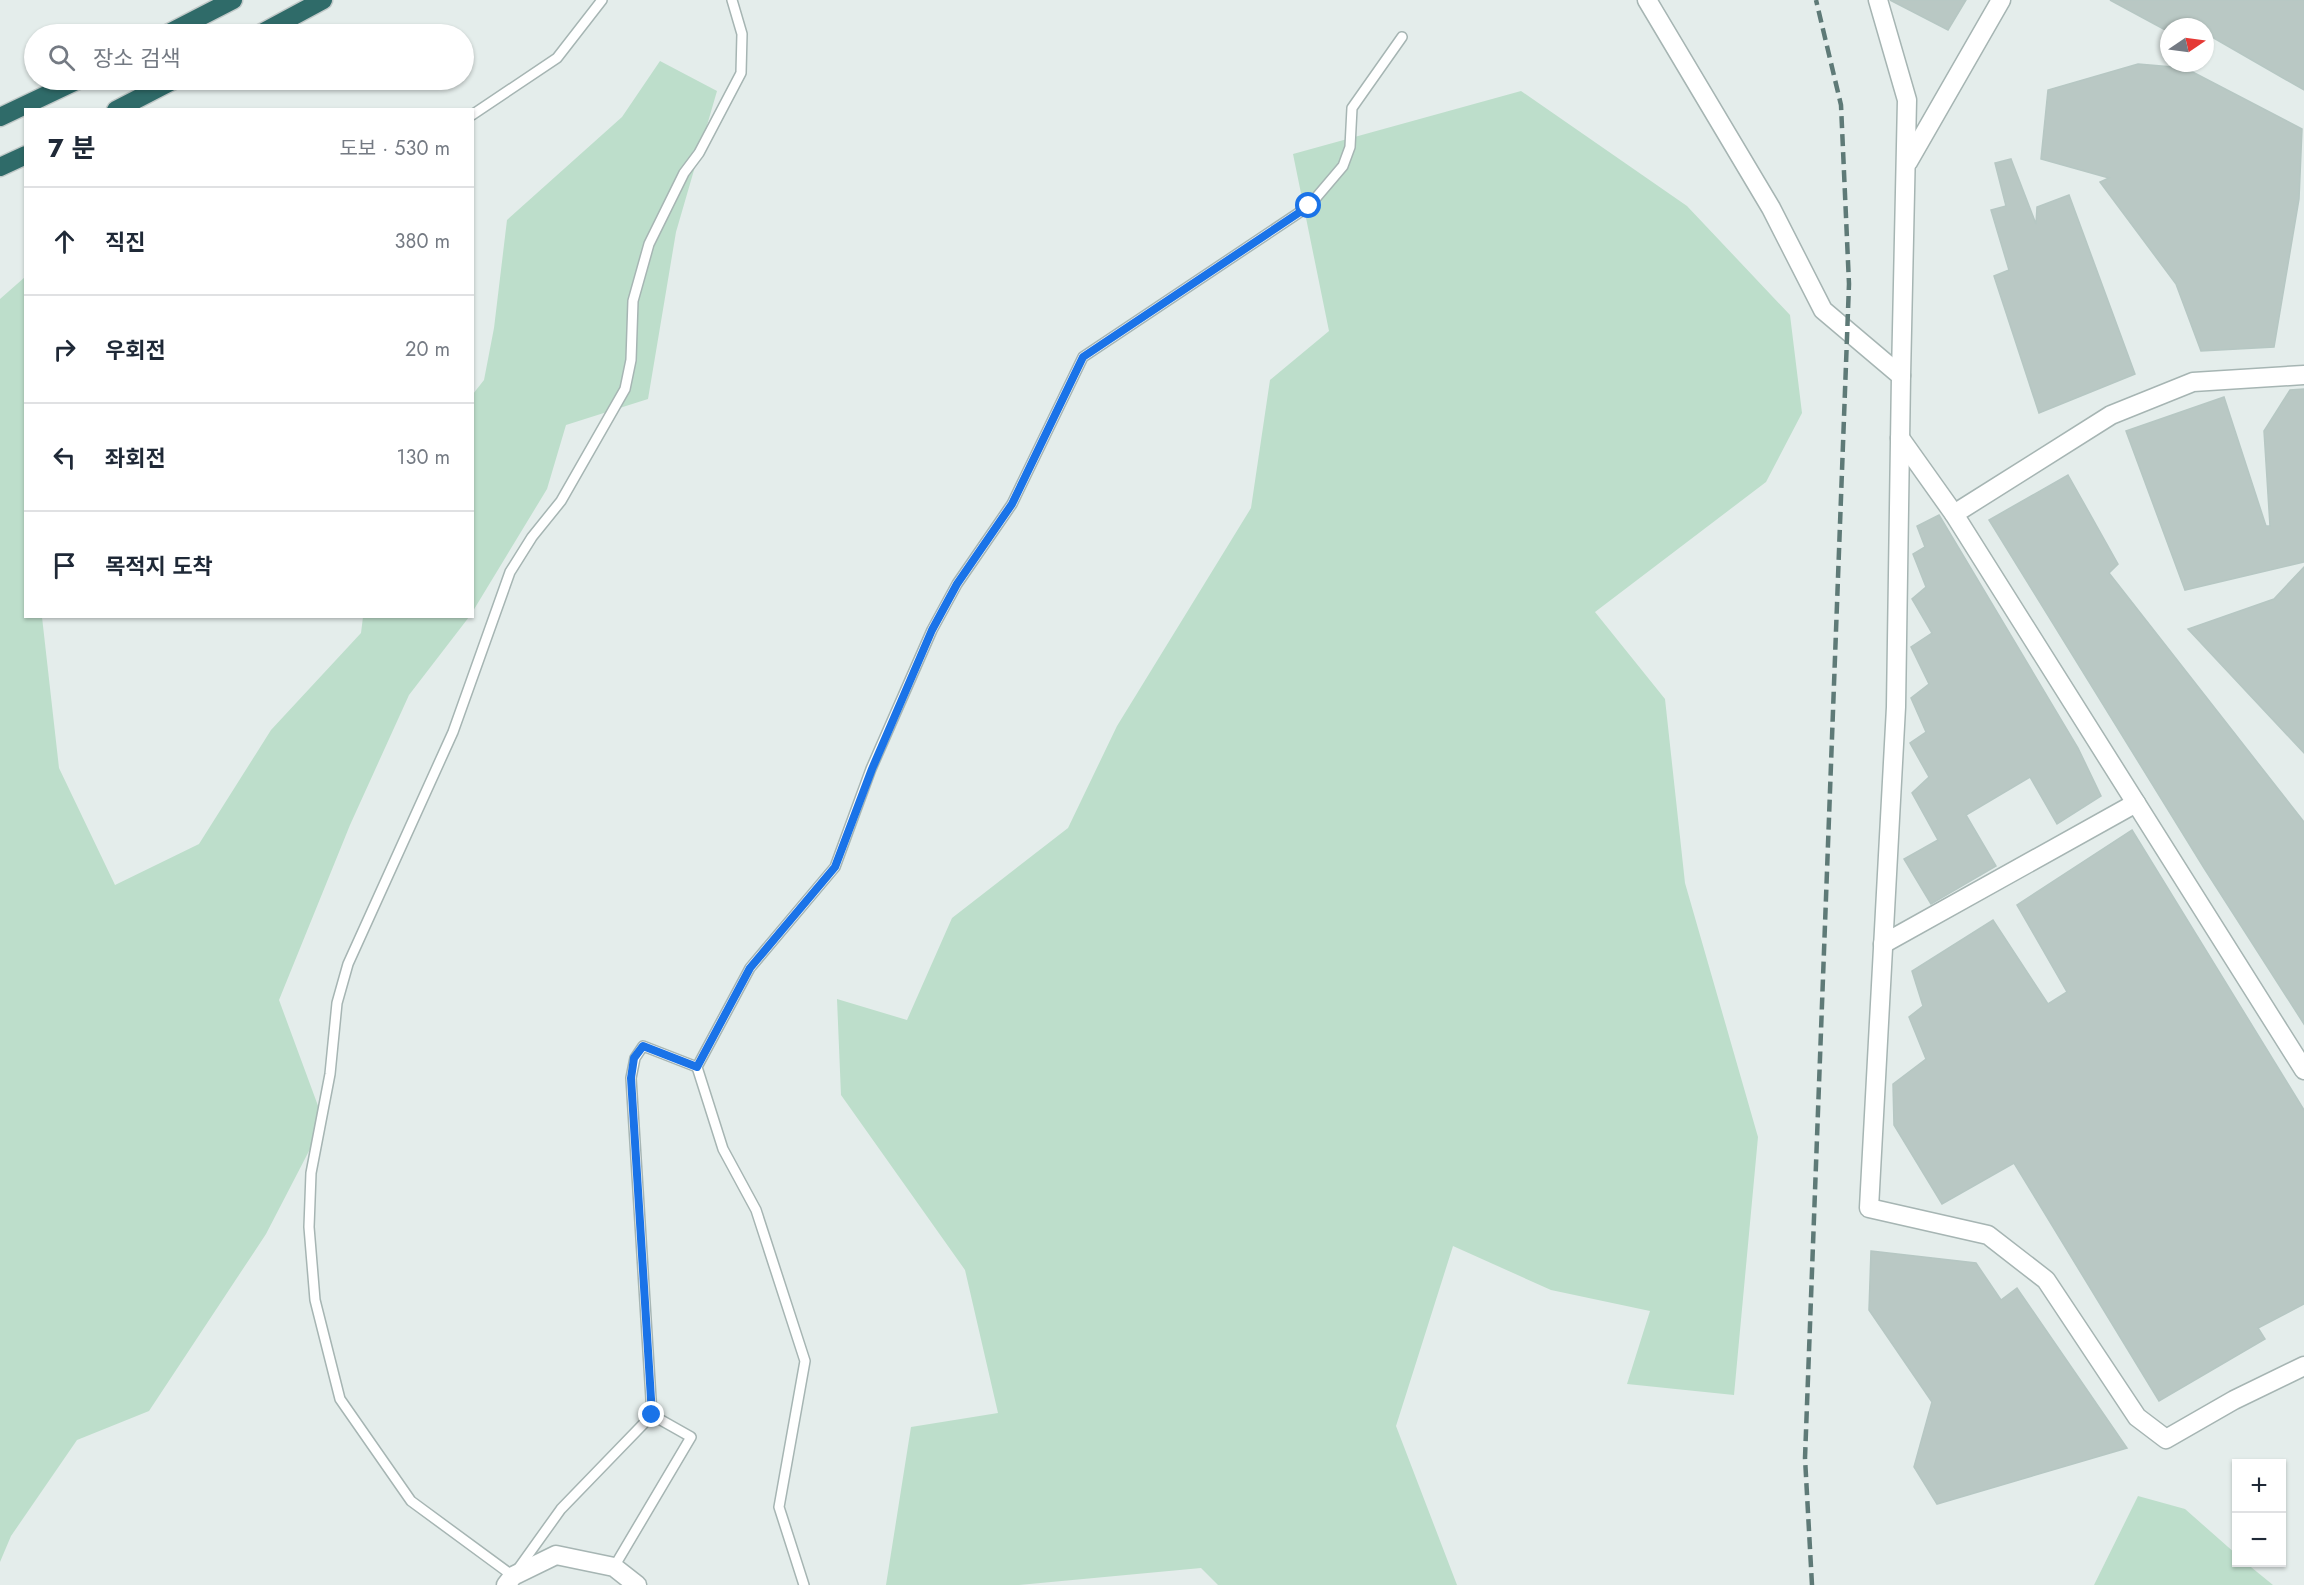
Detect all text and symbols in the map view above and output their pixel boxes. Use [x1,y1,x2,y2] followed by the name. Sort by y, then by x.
[2160,18,2214,72] north arrow
[24,24,474,90] search box
[45,41,78,74] icon: search
[93,42,181,74] text: 장소 검색
[48,129,95,167] text: 7 분
[339,134,450,163] text: 도보 · 530 m
[1295,192,1321,218] route start
[48,225,81,258] icon: ahead
[105,226,145,258] text: 직진
[395,227,450,256] text: 380 m
[48,333,81,366] icon: right
[105,334,166,366] text: 우회전
[405,335,450,364] text: 20 m
[48,441,81,474] icon: left
[105,442,166,474] text: 좌회전
[396,443,450,472] text: 130 m
[48,549,81,582] icon: arrive
[105,550,213,582] text: 목적지 도착
[638,1401,664,1427] route end
[2232,1459,2286,1567] map controls
[2232,1459,2286,1513] button: +
[2232,1513,2286,1567] button: −

